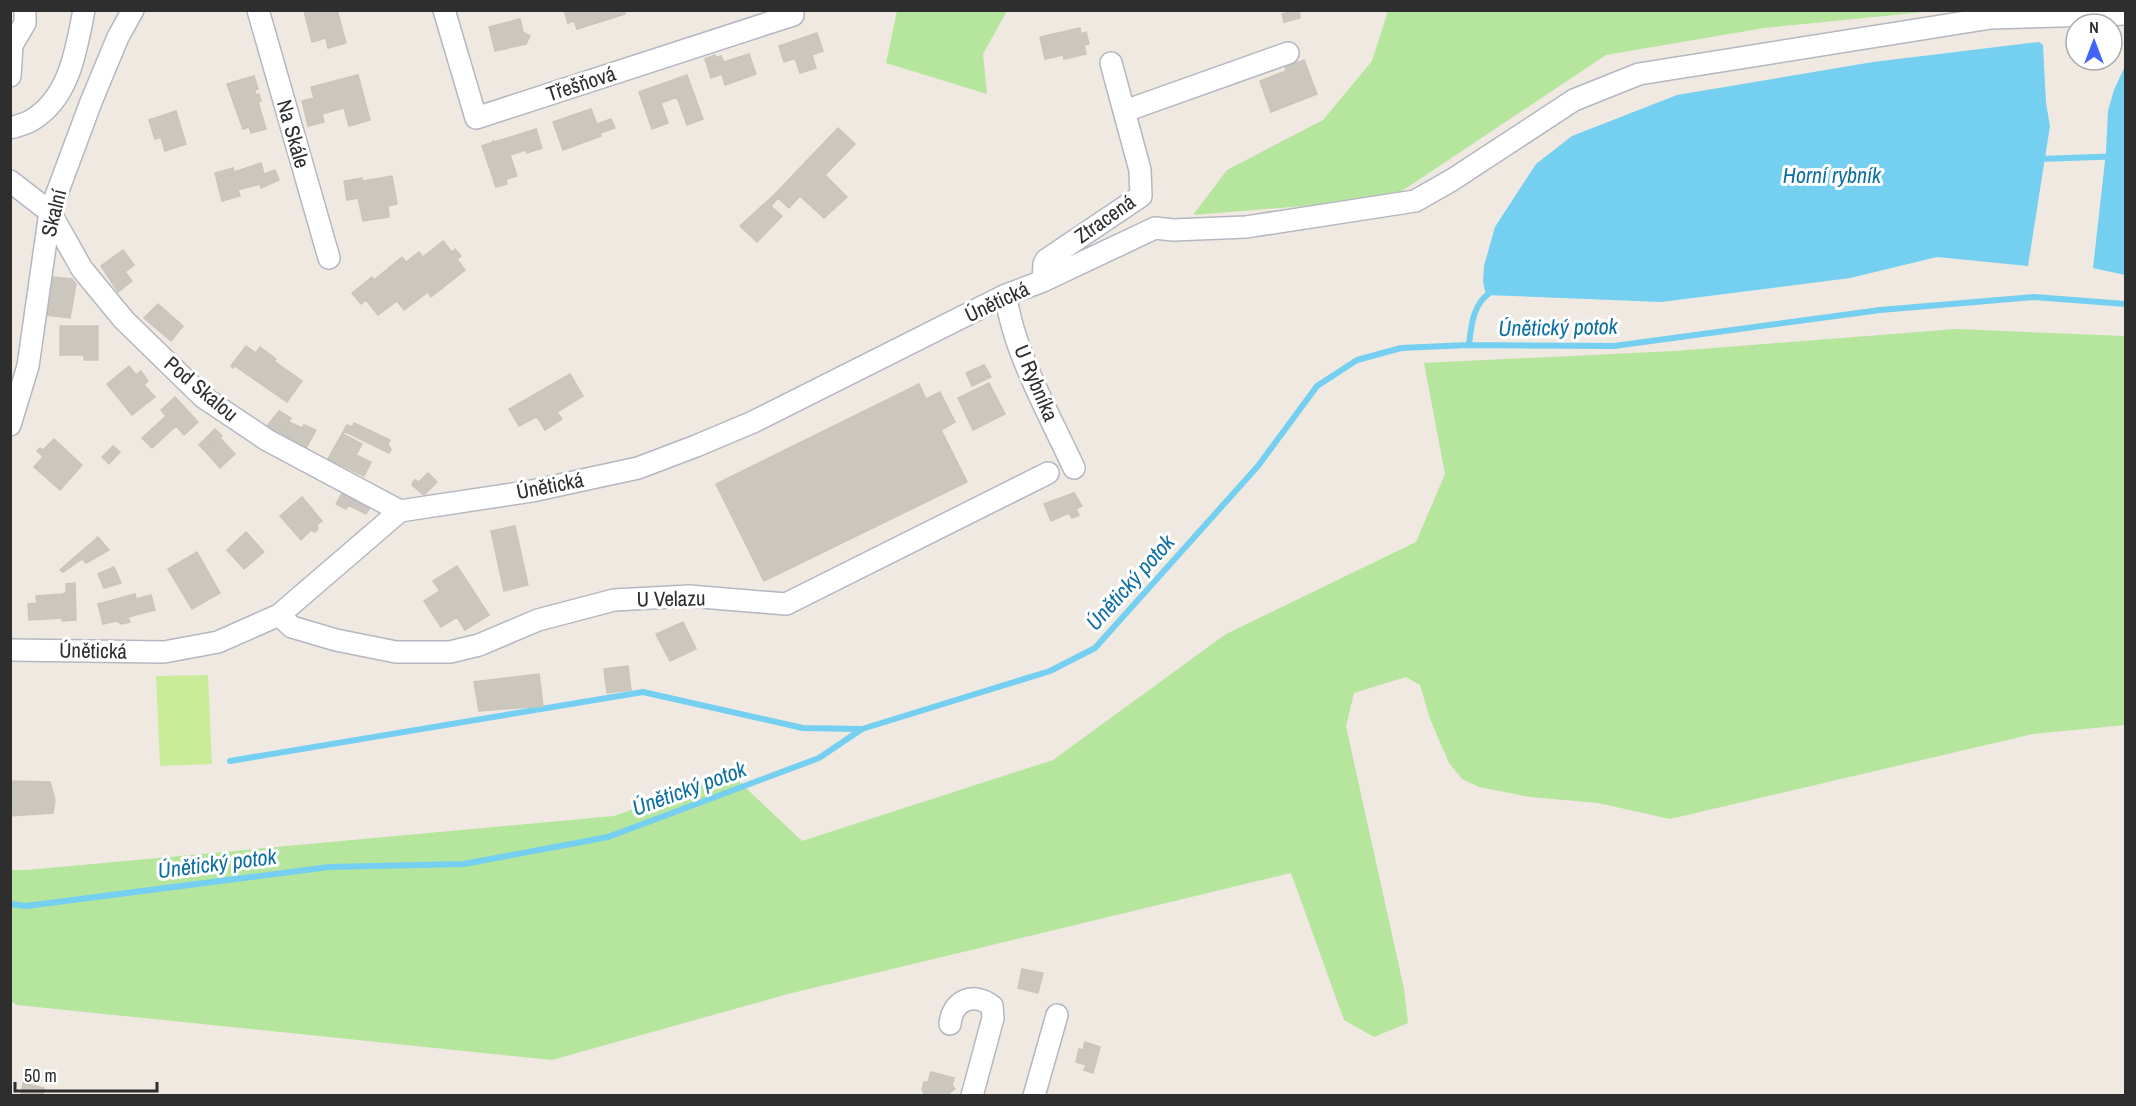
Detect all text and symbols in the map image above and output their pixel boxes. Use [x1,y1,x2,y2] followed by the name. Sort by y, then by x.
[2064,12,2124,72] north arrow
[2089,16,2099,38] text: N
[543,59,620,108] street label: Třešňová
[270,96,317,171] street label: Na Skále
[1783,160,1882,190] water label: Horní rybník
[34,186,73,240] street label: Skalní
[1069,187,1141,250] street label: Ztracená
[960,274,1034,329] street label: Únětická
[1498,311,1619,343] water label: Únětický potok
[1007,340,1066,426] street label: U Rybníka
[158,349,244,428] street label: Pod Skalou
[514,465,586,506] street label: Únětická
[1079,527,1182,636] water label: Únětický potok
[636,583,706,614] street label: U Velazu
[59,635,128,666] street label: Únětická
[628,753,751,823] water label: Únětický potok
[156,841,279,885] water label: Únětický potok
[15,1055,158,1093] scale bar
[24,1063,57,1088] text: 50 m

